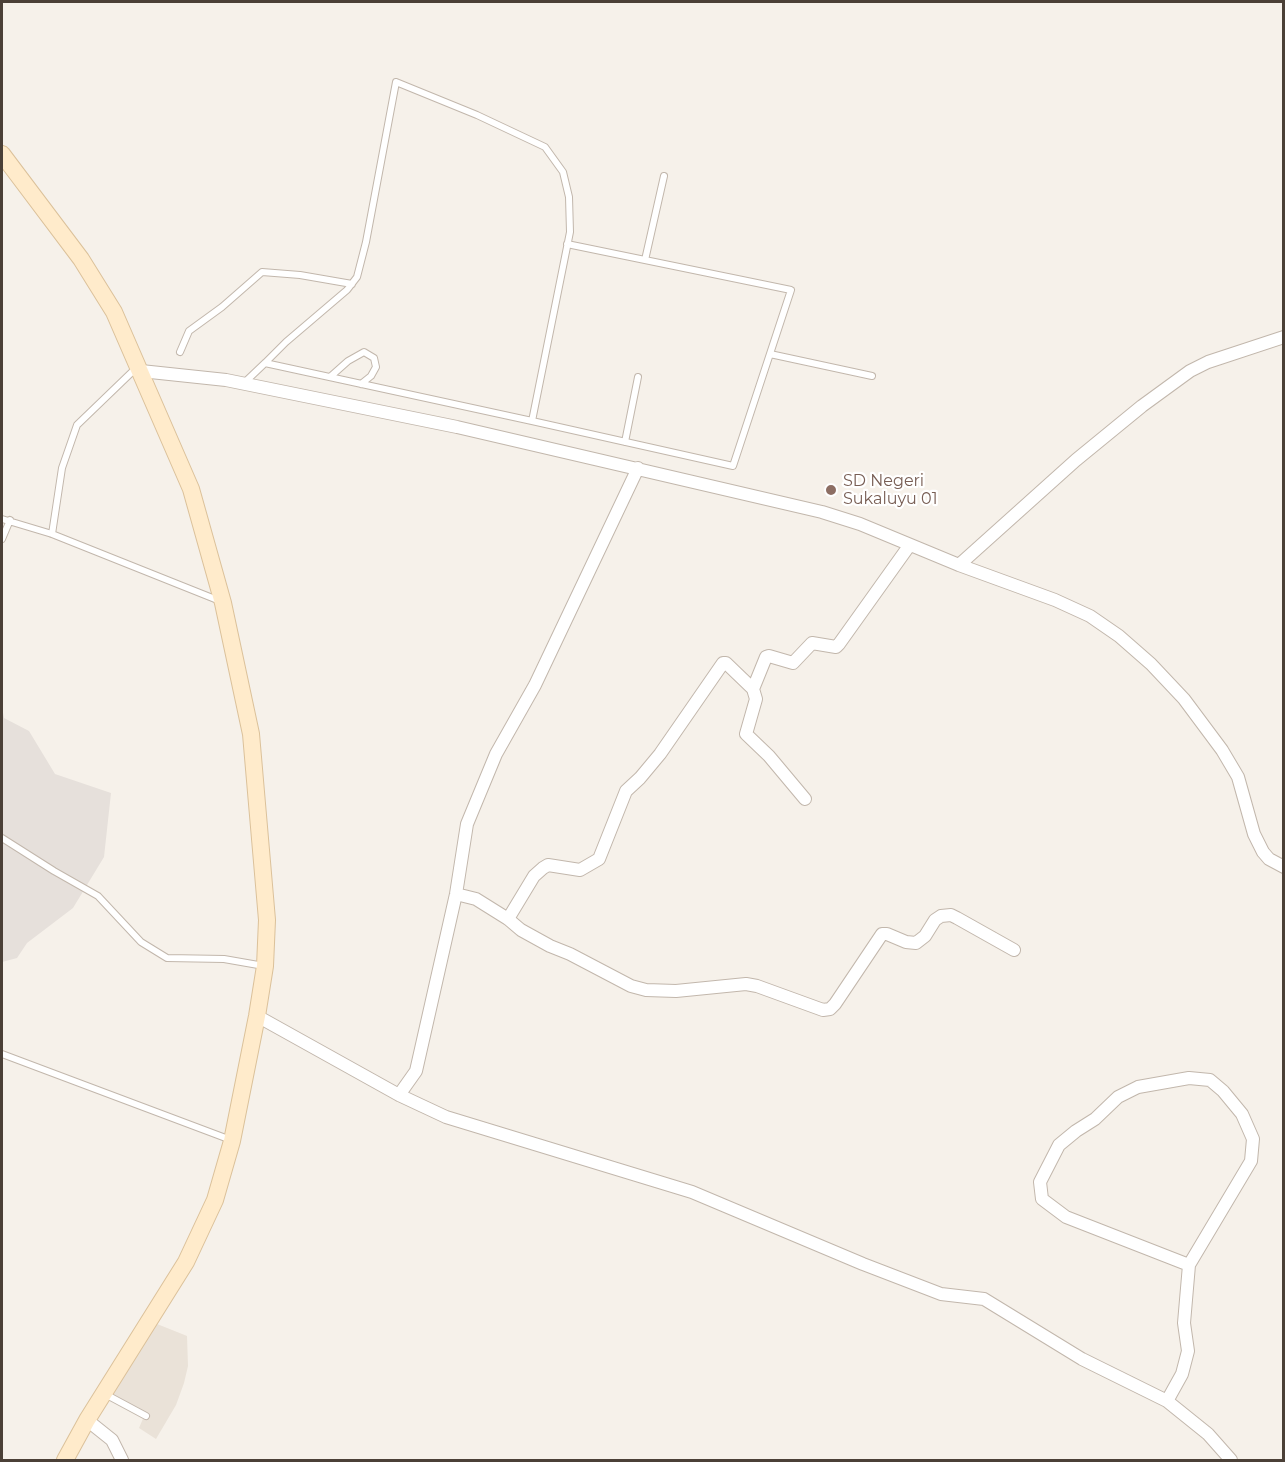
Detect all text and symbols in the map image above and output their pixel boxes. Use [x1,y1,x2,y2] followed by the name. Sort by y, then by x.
[843,471,937,509] place label: SD Negeri Sukaluyu 01
[824,483,838,497] marker: SD Negeri Sukaluyu 01

